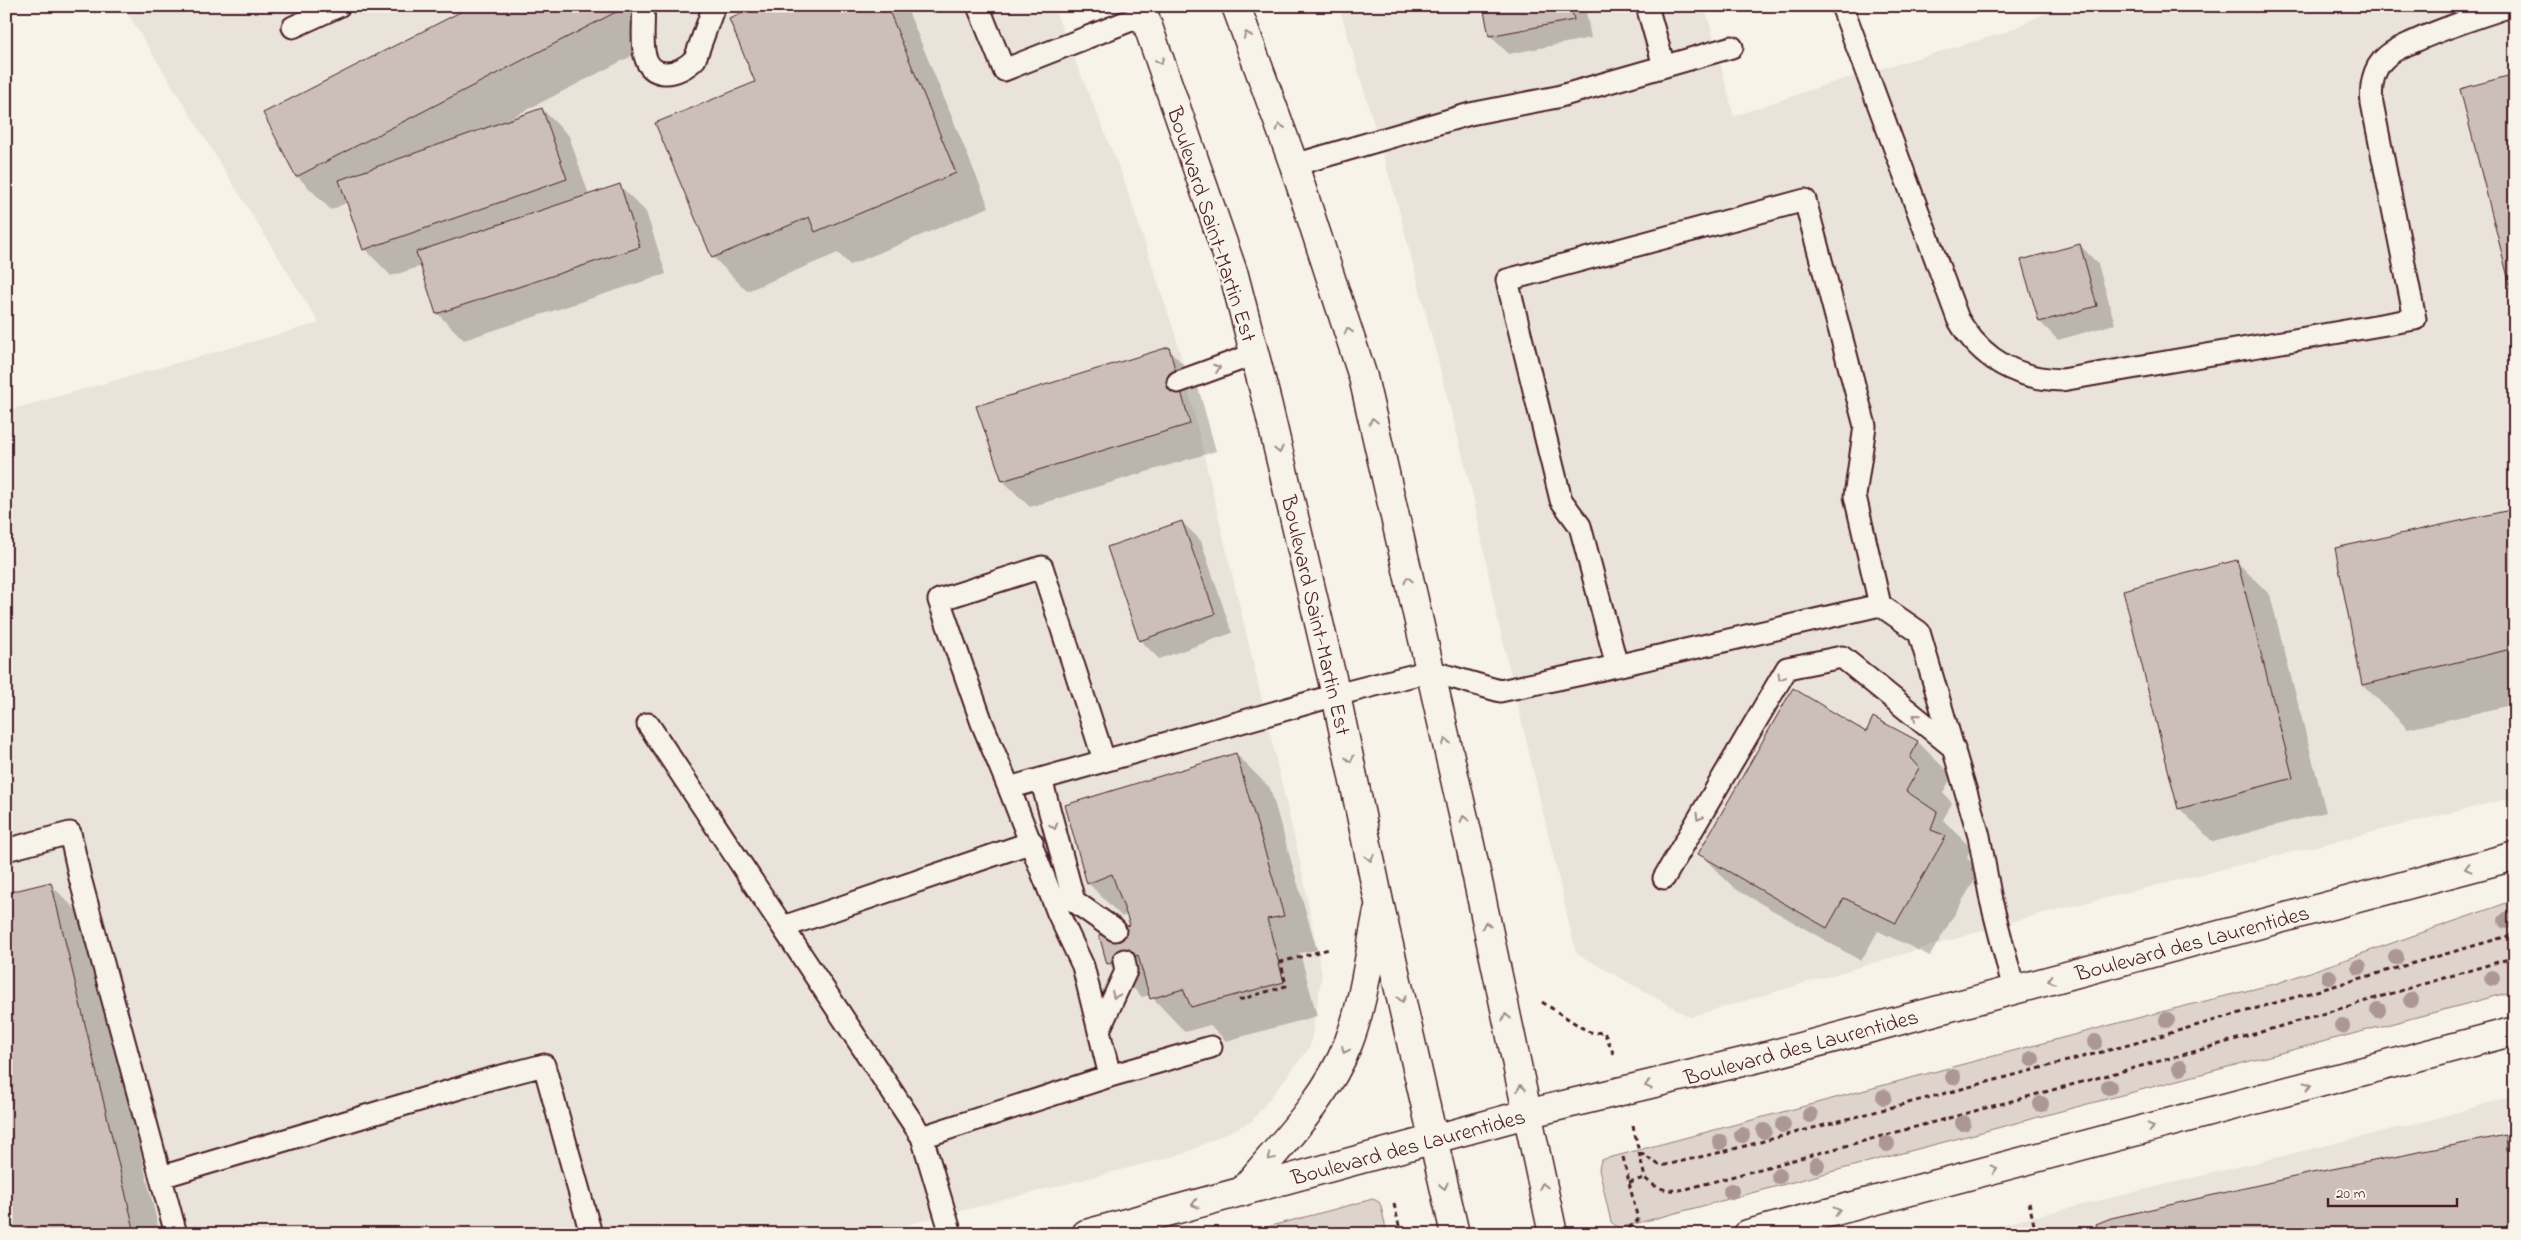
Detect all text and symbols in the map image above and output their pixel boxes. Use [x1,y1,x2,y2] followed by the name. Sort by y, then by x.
[1243,31,1253,39] one-way arrow
[1154,56,1164,64] one-way arrow
[1157,102,1263,347] street label: Boulevard Saint-Martin Est
[1276,123,1286,132] one-way arrow
[1344,327,1354,336] one-way arrow
[1212,364,1221,374] one-way arrow
[1368,417,1378,426] one-way arrow
[1273,445,1284,454] one-way arrow
[1271,491,1357,739] street label: Boulevard Saint-Martin Est
[1404,576,1414,584] one-way arrow
[1778,672,1787,681] one-way arrow
[1913,715,1922,723] one-way arrow
[1441,738,1452,747] one-way arrow
[1344,755,1354,764] one-way arrow
[1695,812,1705,821] one-way arrow
[1459,815,1470,824] one-way arrow
[1048,821,1059,830] one-way arrow
[1364,853,1375,862] one-way arrow
[2463,862,2472,873] one-way arrow
[2071,898,2313,992] street label: Boulevard des Laurentides
[1482,920,1492,929] one-way arrow
[2047,975,2055,985] one-way arrow
[1111,990,1121,999] one-way arrow
[1396,995,1406,1004] one-way arrow
[1680,1002,1922,1096] street label: Boulevard des Laurentides
[1501,1013,1512,1022] one-way arrow
[1341,1045,1352,1054] one-way arrow
[1644,1079,1653,1090] one-way arrow
[2304,1081,2312,1091] one-way arrow
[1516,1084,1527,1092] one-way arrow
[1287,1102,1529,1196] street label: Boulevard des Laurentides
[2147,1123,2155,1133] one-way arrow
[1268,1151,1276,1160] one-way arrow
[1990,1164,1999,1175] one-way arrow
[2328,1175,2457,1207] scale bar
[1438,1182,1449,1191] one-way arrow
[1538,1182,1548,1191] one-way arrow
[2336,1183,2366,1205] text: 20 m
[1191,1199,1199,1209] one-way arrow
[1832,1206,1841,1216] one-way arrow

